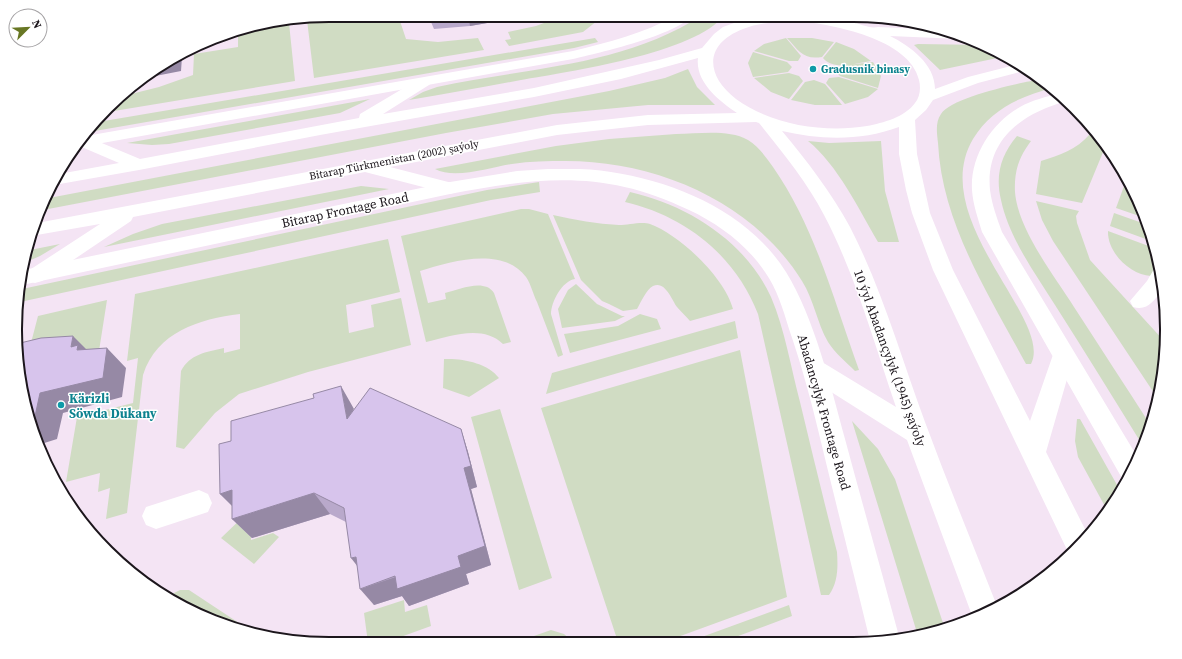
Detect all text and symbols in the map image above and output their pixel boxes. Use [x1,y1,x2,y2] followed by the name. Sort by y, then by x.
[8,8,48,48] north arrow
[28,17,45,31] text: N
[821,62,910,77] place label: Gradusnik binasy
[808,64,818,74] marker: Gradusnik binasy
[308,136,480,184] street label: Bitarap Türkmenistan (2002) şaýoly
[280,188,411,232] street label: Bitarap Frontage Road
[850,267,930,449] street label: 10 ýyl Abadançylyk (1945) şaýoly
[794,332,855,493] street label: Abadancylyk Frontage Road
[69,390,157,422] place label: Kärizli Söwda Dükany
[56,400,66,410] marker: Kärizli Söwda Dükany

